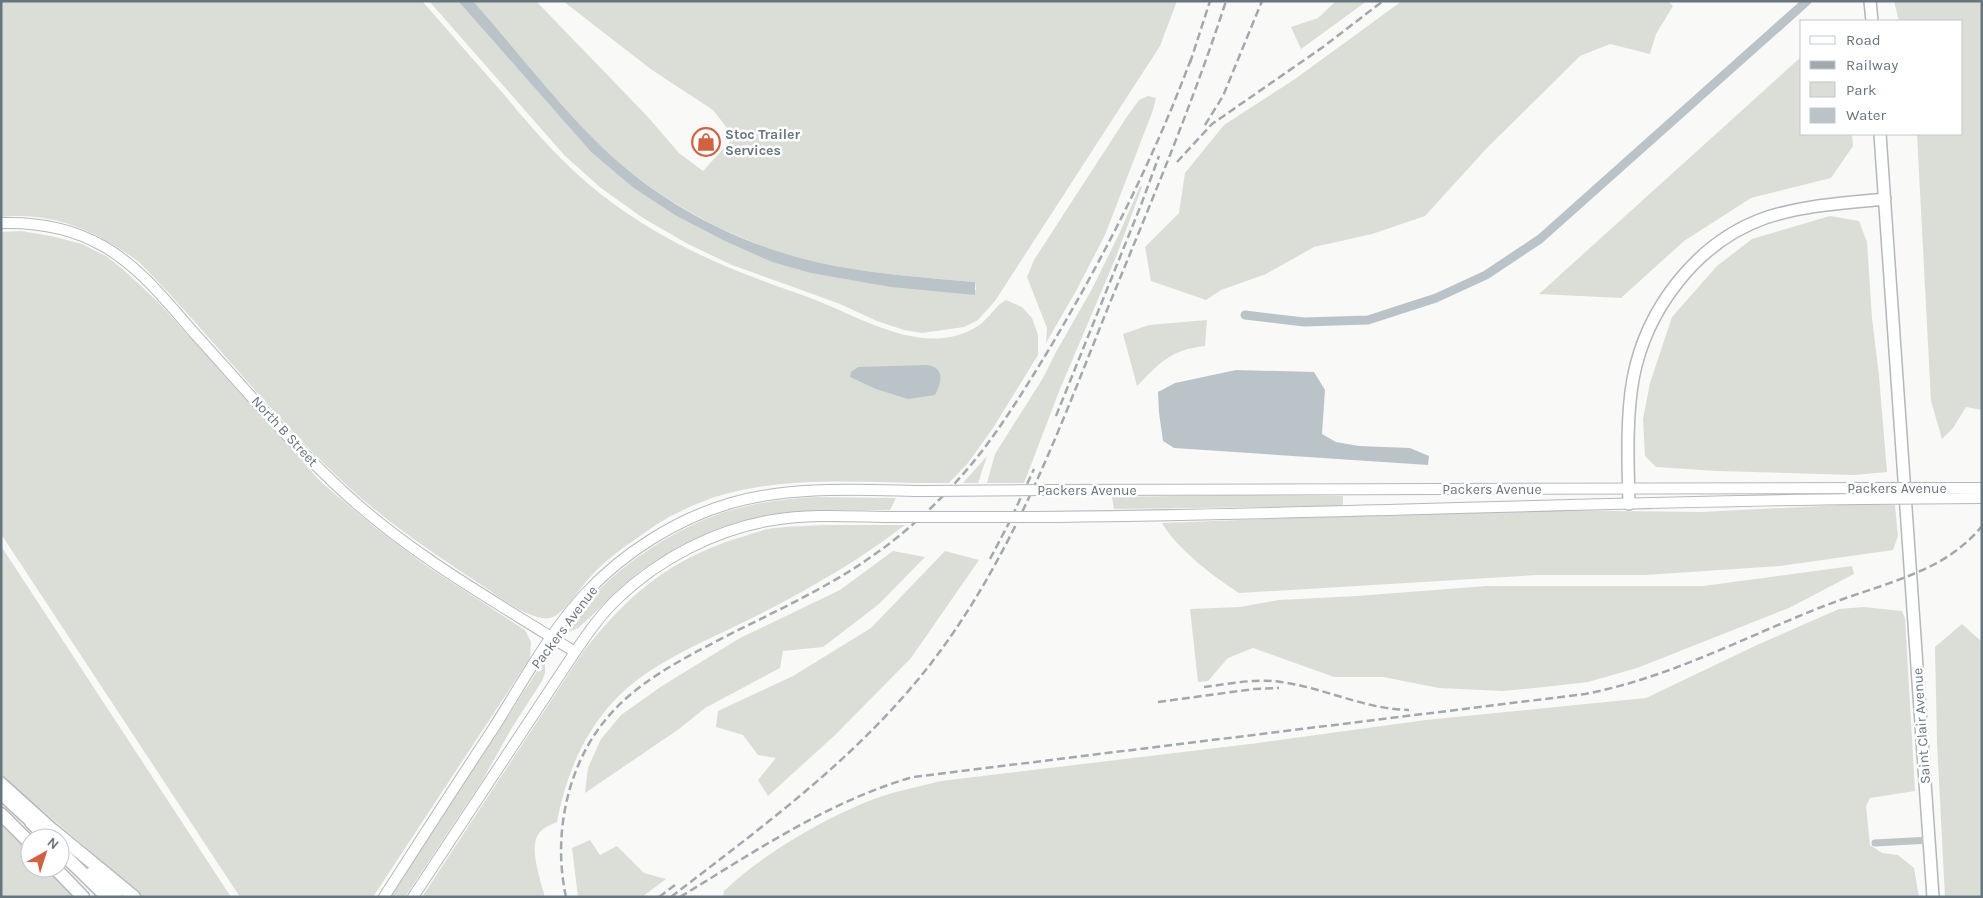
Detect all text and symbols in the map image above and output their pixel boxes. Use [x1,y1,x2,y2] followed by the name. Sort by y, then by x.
[1800,20,1963,135] legend
[1846,31,1881,49] text: Road
[1846,56,1898,74] text: Railway
[1846,81,1876,99] text: Park
[1846,106,1887,124] text: Water
[725,126,801,159] place label: Stoc Trailer Services
[691,127,721,157] shop icon: Stoc Trailer Services
[248,393,321,470] street label: North B Street
[1847,480,1947,497] street label: Packers Avenue
[1442,481,1542,498] street label: Packers Avenue
[1037,482,1137,499] street label: Packers Avenue
[528,582,601,672] street label: Packers Avenue
[1909,667,1934,785] street label: Saint Clair Avenue
[20,828,70,878] north arrow
[44,834,62,853] text: N

